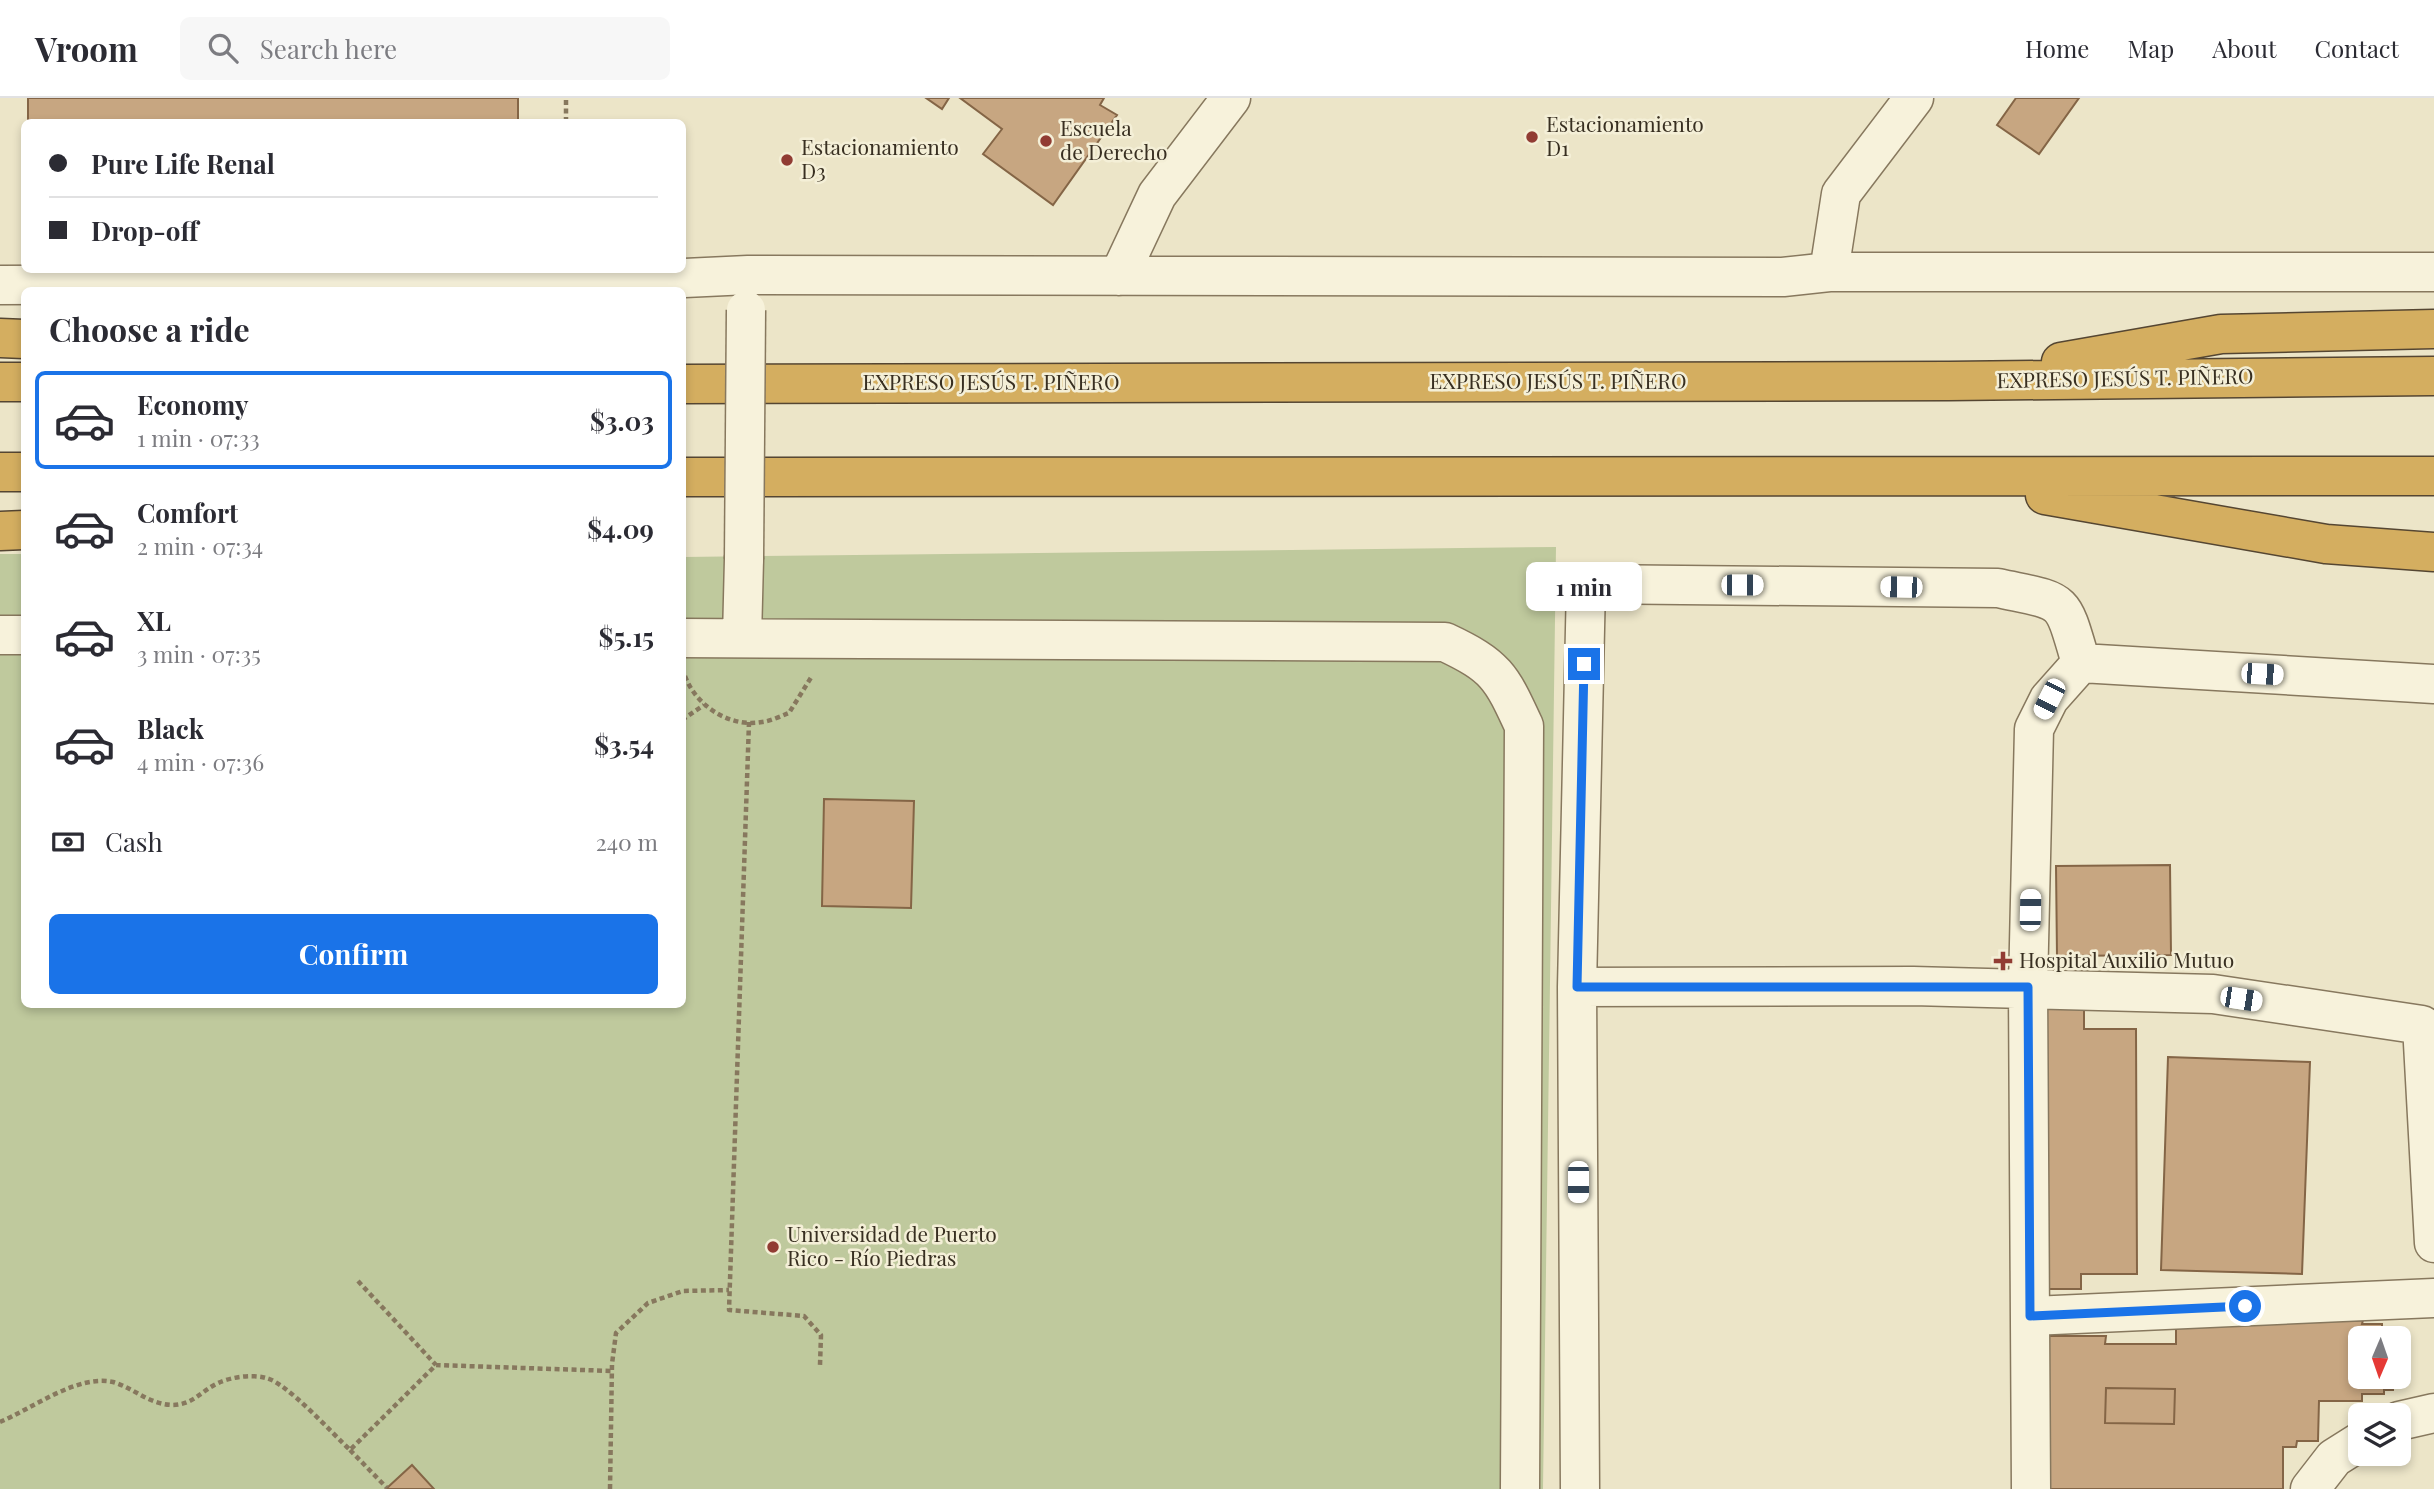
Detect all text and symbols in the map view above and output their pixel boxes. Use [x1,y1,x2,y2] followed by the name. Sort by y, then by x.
[180,17,670,80] search box
[35,26,138,70] text: Vroom
[204,29,242,67] icon: search
[260,31,397,66] text: Search here
[2025,32,2089,64] text: Home
[2127,32,2174,64] text: Map
[2212,32,2276,64] text: About
[2314,32,2399,64] text: Contact
[1546,109,1704,161] place label: Estacionamiento D1
[1060,113,1167,165] place label: Escuela de Derecho
[1524,129,1540,145] marker: Estacionamiento D1
[801,132,959,184] place label: Estacionamiento D3
[1038,133,1054,149] marker: Escuela de Derecho
[91,146,275,181] text: Pure Life Renal
[779,152,795,168] marker: Estacionamiento D3
[91,213,198,248] text: Drop-off
[49,307,250,350] text: Choose a ride
[1996,361,2254,393] street label: EXPRESO JESÚS T. PIÑERO
[1430,366,1686,394] street label: EXPRESO JESÚS T. PIÑERO
[863,367,1119,395] street label: EXPRESO JESÚS T. PIÑERO
[137,387,248,422] text: Economy
[53,389,116,452] icon: car
[590,403,654,438] text: $3.03
[137,422,260,453] text: 1 min · 07:33
[137,495,238,530] text: Comfort
[53,497,116,560] icon: car
[587,511,654,546] text: $4.09
[137,530,263,561] text: 2 min · 07:34
[1526,562,1642,612] callout: 1 min
[1556,571,1612,602] text: 1 min
[1722,575,1764,596] car
[1880,576,1923,598] car
[137,603,171,638] text: XL
[53,605,116,668] icon: car
[599,619,654,654] text: $5.15
[137,638,261,669] text: 3 min · 07:35
[1568,648,1600,680] route end
[2241,662,2284,686] car
[2031,676,2068,722] car
[137,711,204,746] text: Black
[53,713,116,776] icon: car
[594,727,654,762] text: $3.54
[137,746,264,777] text: 4 min · 07:36
[49,823,87,861] icon: cash
[105,824,163,859] text: Cash
[596,826,658,857] text: 240 m
[2020,889,2041,931] car
[49,914,658,994] button: Confirm
[2019,945,2234,973] place label: Hospital Auxilio Mutuo
[1993,951,2013,971] marker: Hospital Auxilio Mutuo
[2219,985,2264,1013] car
[1568,1161,1589,1203] car
[787,1219,997,1271] place label: Universidad de Puerto Rico - Río Piedras
[765,1239,781,1255] marker: Universidad de Puerto Rico - Río Piedras
[2229,1290,2261,1322] route start
[2348,1326,2412,1390] north arrow
[2348,1326,2411,1466] map controls
[2348,1403,2411,1466] button: layers

